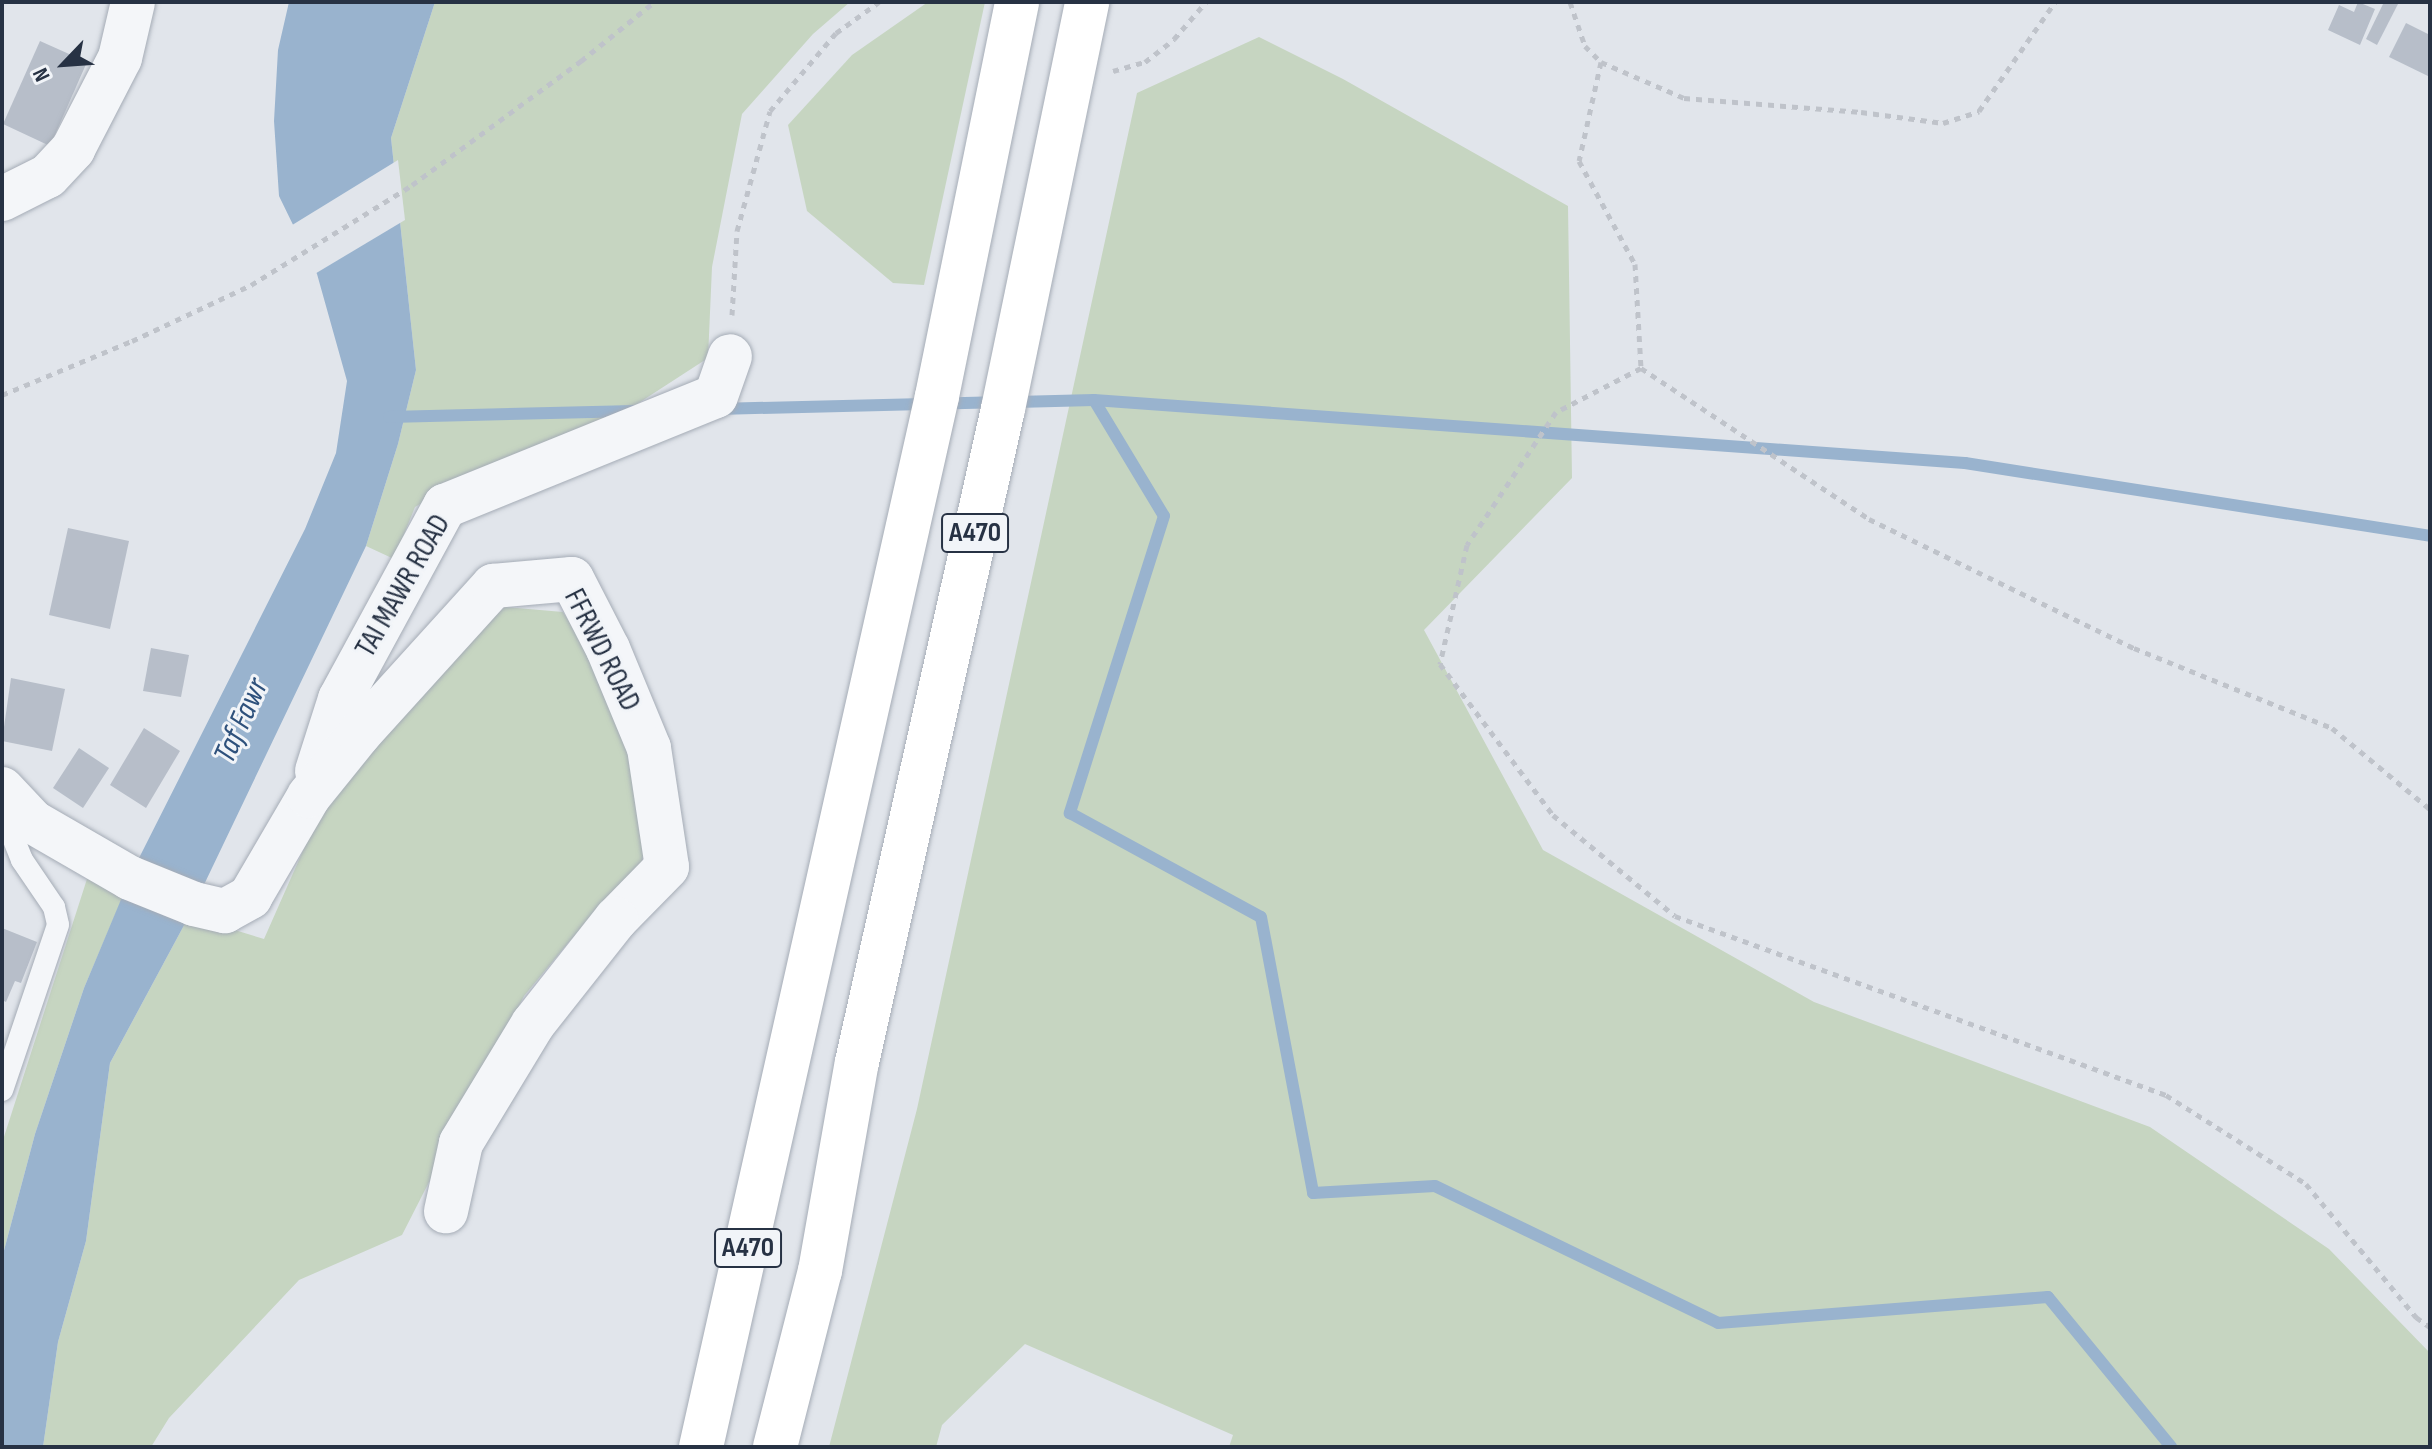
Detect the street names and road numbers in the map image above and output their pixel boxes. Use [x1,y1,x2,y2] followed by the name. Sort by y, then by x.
[348,508,458,664] street label: TAI MAWR ROAD
[941,509,1009,557] road number: A470
[556,583,648,717] street label: FFRWD ROAD
[714,1224,782,1272] road number: A470

